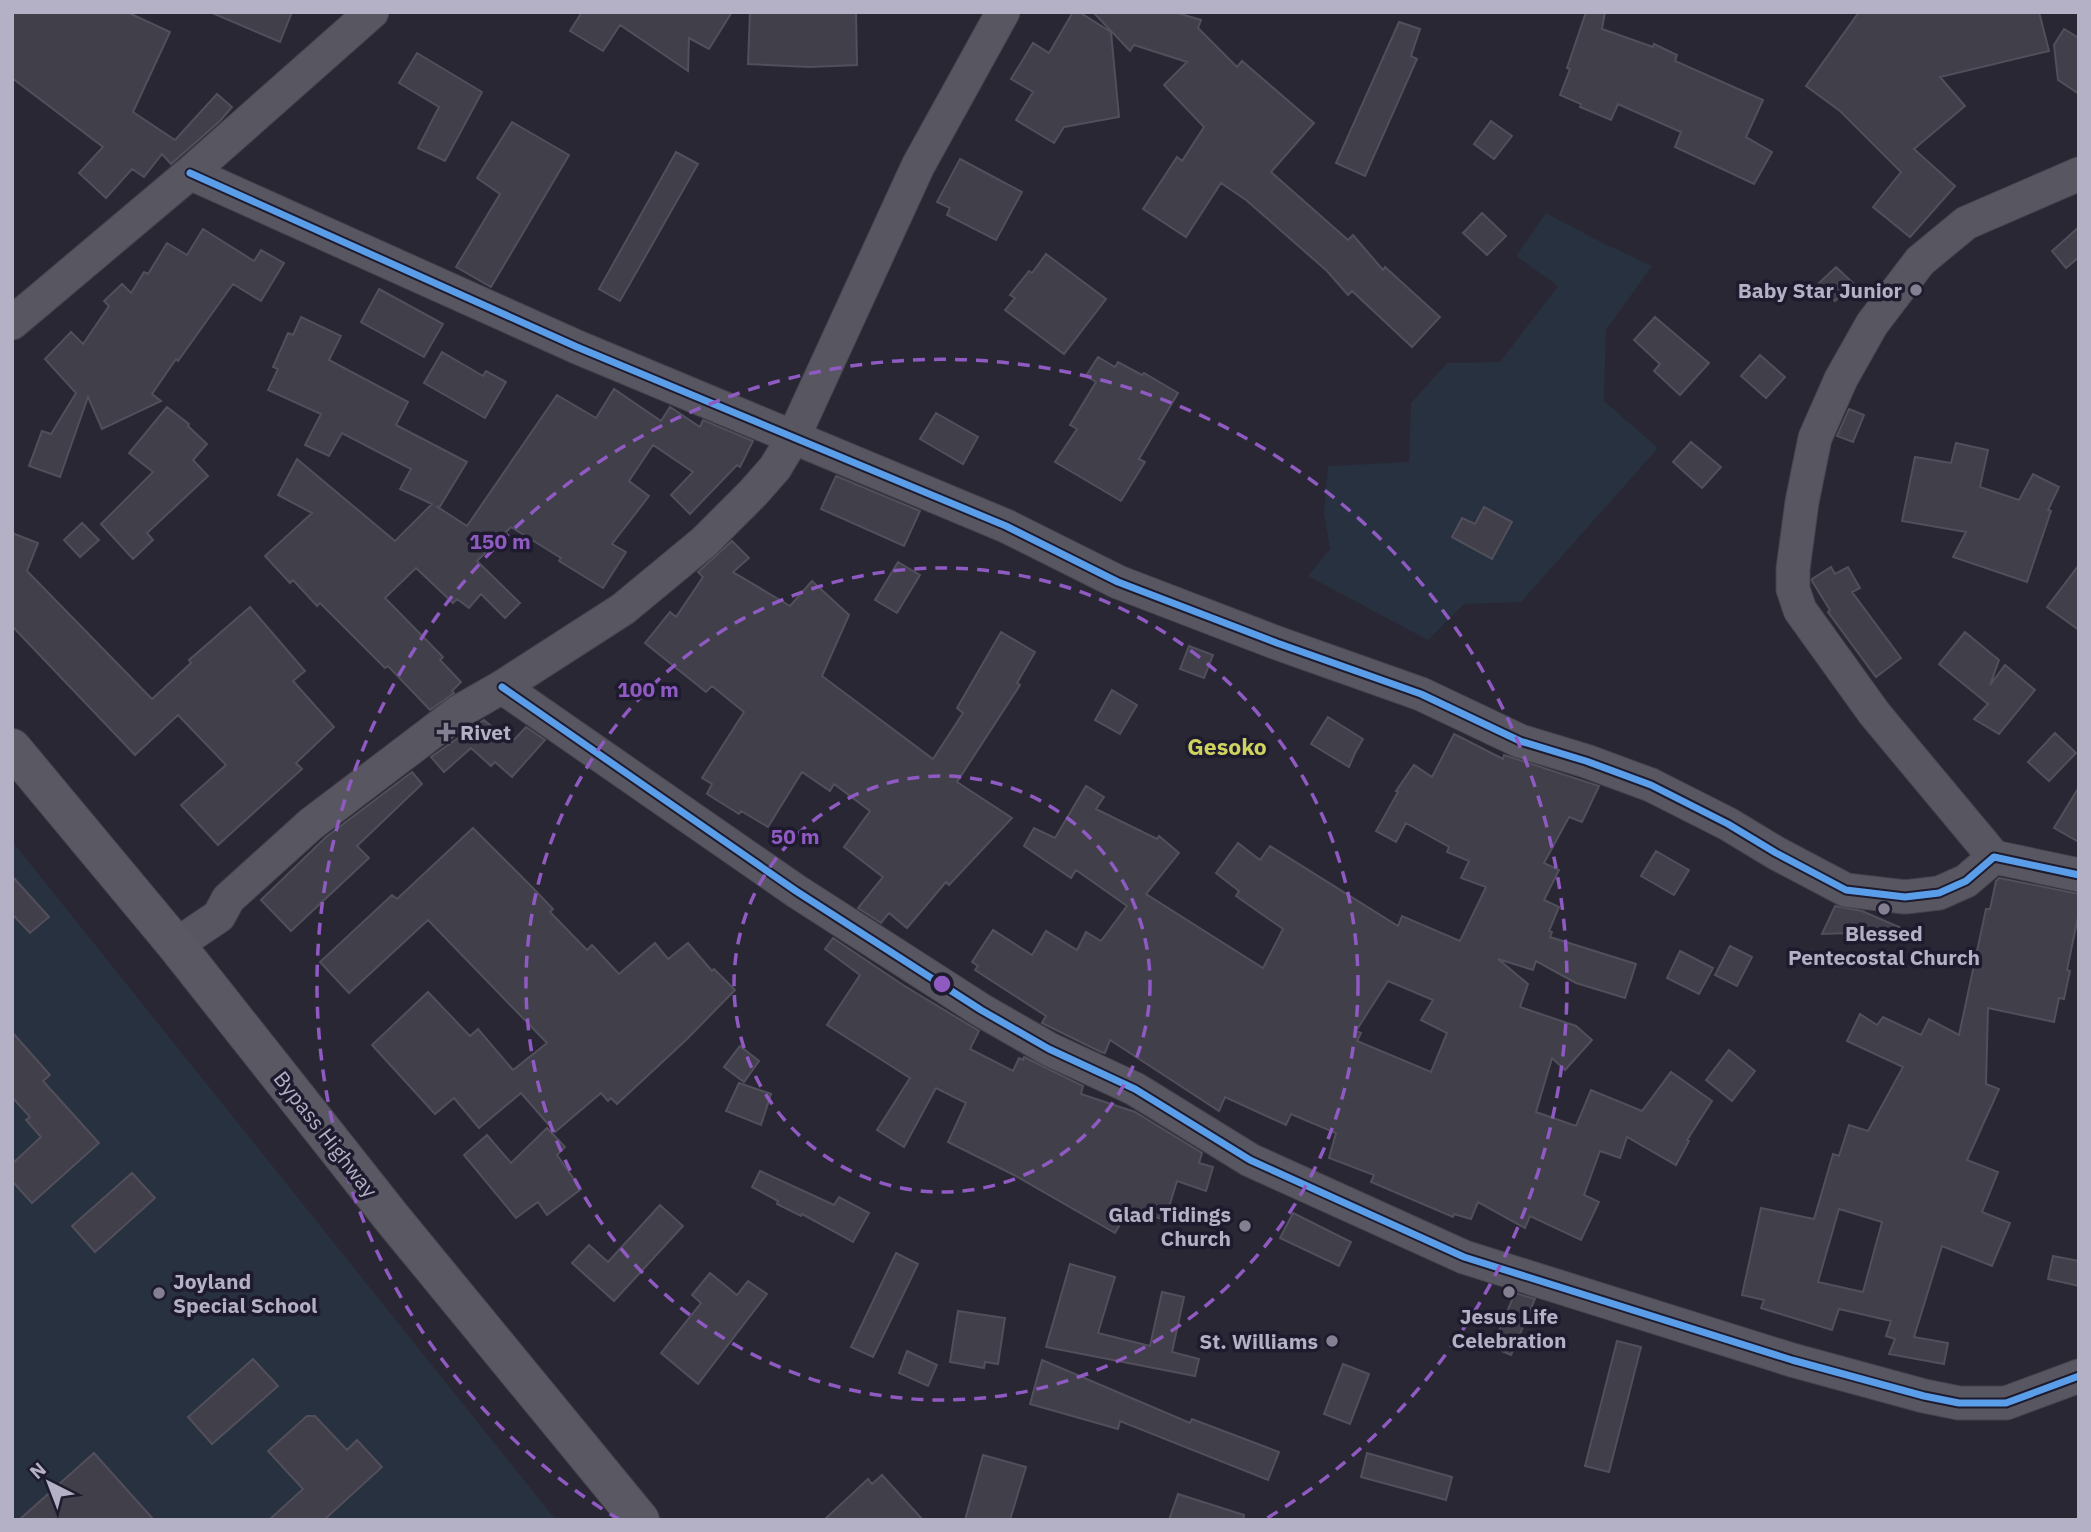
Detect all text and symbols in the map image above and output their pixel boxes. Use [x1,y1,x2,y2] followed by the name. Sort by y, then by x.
[1738,276,1903,304] place label: Baby Star Junior
[1908,282,1924,298] marker: Baby Star Junior
[469,527,531,555] text: 150 m
[617,675,679,703] text: 100 m
[460,718,511,746] place label: Rivet
[438,724,454,740] marker: Rivet
[1187,731,1267,761] district label: Gesoko
[771,822,819,850] text: 50 m
[1876,901,1892,917] marker: Blessed Pentecostal Church
[1788,919,1980,971] place label: Blessed Pentecostal Church
[930,972,954,996] centre of rings
[268,1065,385,1203] street label: Bypass Highway
[1108,1200,1231,1252] place label: Glad Tidings Church
[1237,1218,1253,1234] marker: Glad Tidings Church
[173,1267,317,1319] place label: Joyland Special School
[1501,1284,1517,1300] marker: Jesus Life Celebration
[151,1285,167,1301] marker: Joyland Special School
[1452,1302,1566,1354] place label: Jesus Life Celebration
[1199,1327,1318,1355] place label: St. Williams
[1324,1333,1340,1349] marker: St. Williams
[14,1448,84,1518] north arrow
[24,1457,51,1484] text: N

